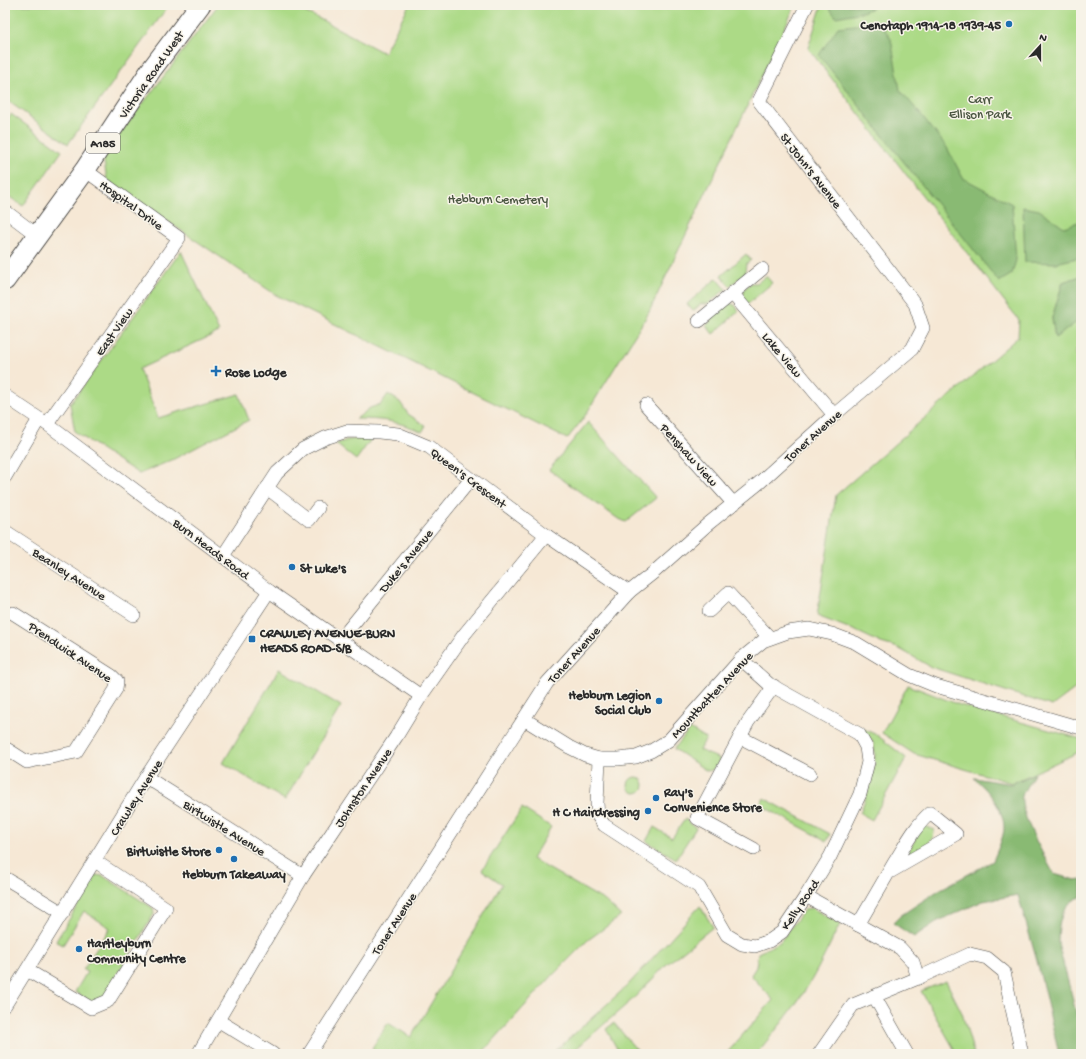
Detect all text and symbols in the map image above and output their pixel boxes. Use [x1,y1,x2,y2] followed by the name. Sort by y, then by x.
[860,19,1001,35] place label: Cenotaph 1914-18 1939-45
[1004,19,1014,29] marker: Cenotaph 1914-18 1939-45
[1020,26,1060,66] north arrow
[116,27,189,123] street label: Victoria Road West
[1037,32,1048,45] text: N
[949,93,1012,123] park label: Carr Ellison Park
[776,131,844,212] street label: St John's Avenue
[86,133,120,153] road number: A185
[96,178,165,234] street label: Hospital Drive
[448,193,549,208] park label: Hebburn Cemetery
[93,305,137,359] street label: East View
[758,330,804,381] street label: Lake View
[210,365,222,377] marker: Rose Lodge
[224,366,288,381] place label: Rose Lodge
[781,407,845,467] street label: Toner Avenue
[655,421,720,490] street label: Penshaw View
[427,446,510,513] street label: Queen's Crescent
[169,516,253,584] street label: Burn Heads Road
[376,527,437,597] street label: Duke's Avenue
[28,545,109,605] street label: Beanley Avenue
[287,562,297,572] marker: St Luke's
[300,562,347,577] place label: St Luke's
[24,619,114,687] street label: Prendwick Avenue
[545,624,605,688] street label: Toner Avenue
[259,627,396,657] place label: CRAWLEY AVENUE-BURN HEADS ROAD-S/B
[247,634,257,644] marker: CRAWLEY AVENUE-BURN HEADS ROAD-S/B
[669,649,757,742] street label: Mountbatten Avenue
[569,689,652,719] place label: Hebburn Legion Social Club
[654,696,664,706] marker: Hebburn Legion Social Club
[332,746,396,831] street label: Johnston Avenue
[108,757,167,839] street label: Crawley Avenue
[663,786,763,816] place label: Ray's Convenience Store
[651,793,661,803] marker: Ray's Convenience Store
[179,797,268,861] street label: Birtwistle Avenue
[552,806,641,821] place label: H C Hairdressing
[643,806,653,816] marker: H C Hairdressing
[126,845,212,860] place label: Birtwistle Store
[214,845,224,855] marker: Birtwistle Store
[229,854,239,864] marker: Hebburn Takeaway
[182,868,286,883] place label: Hebburn Takeaway
[779,876,824,933] street label: Kelly Road
[369,890,421,959] street label: Toner Avenue
[86,937,187,967] place label: Hartleyburn Community Centre
[74,944,84,954] marker: Hartleyburn Community Centre

